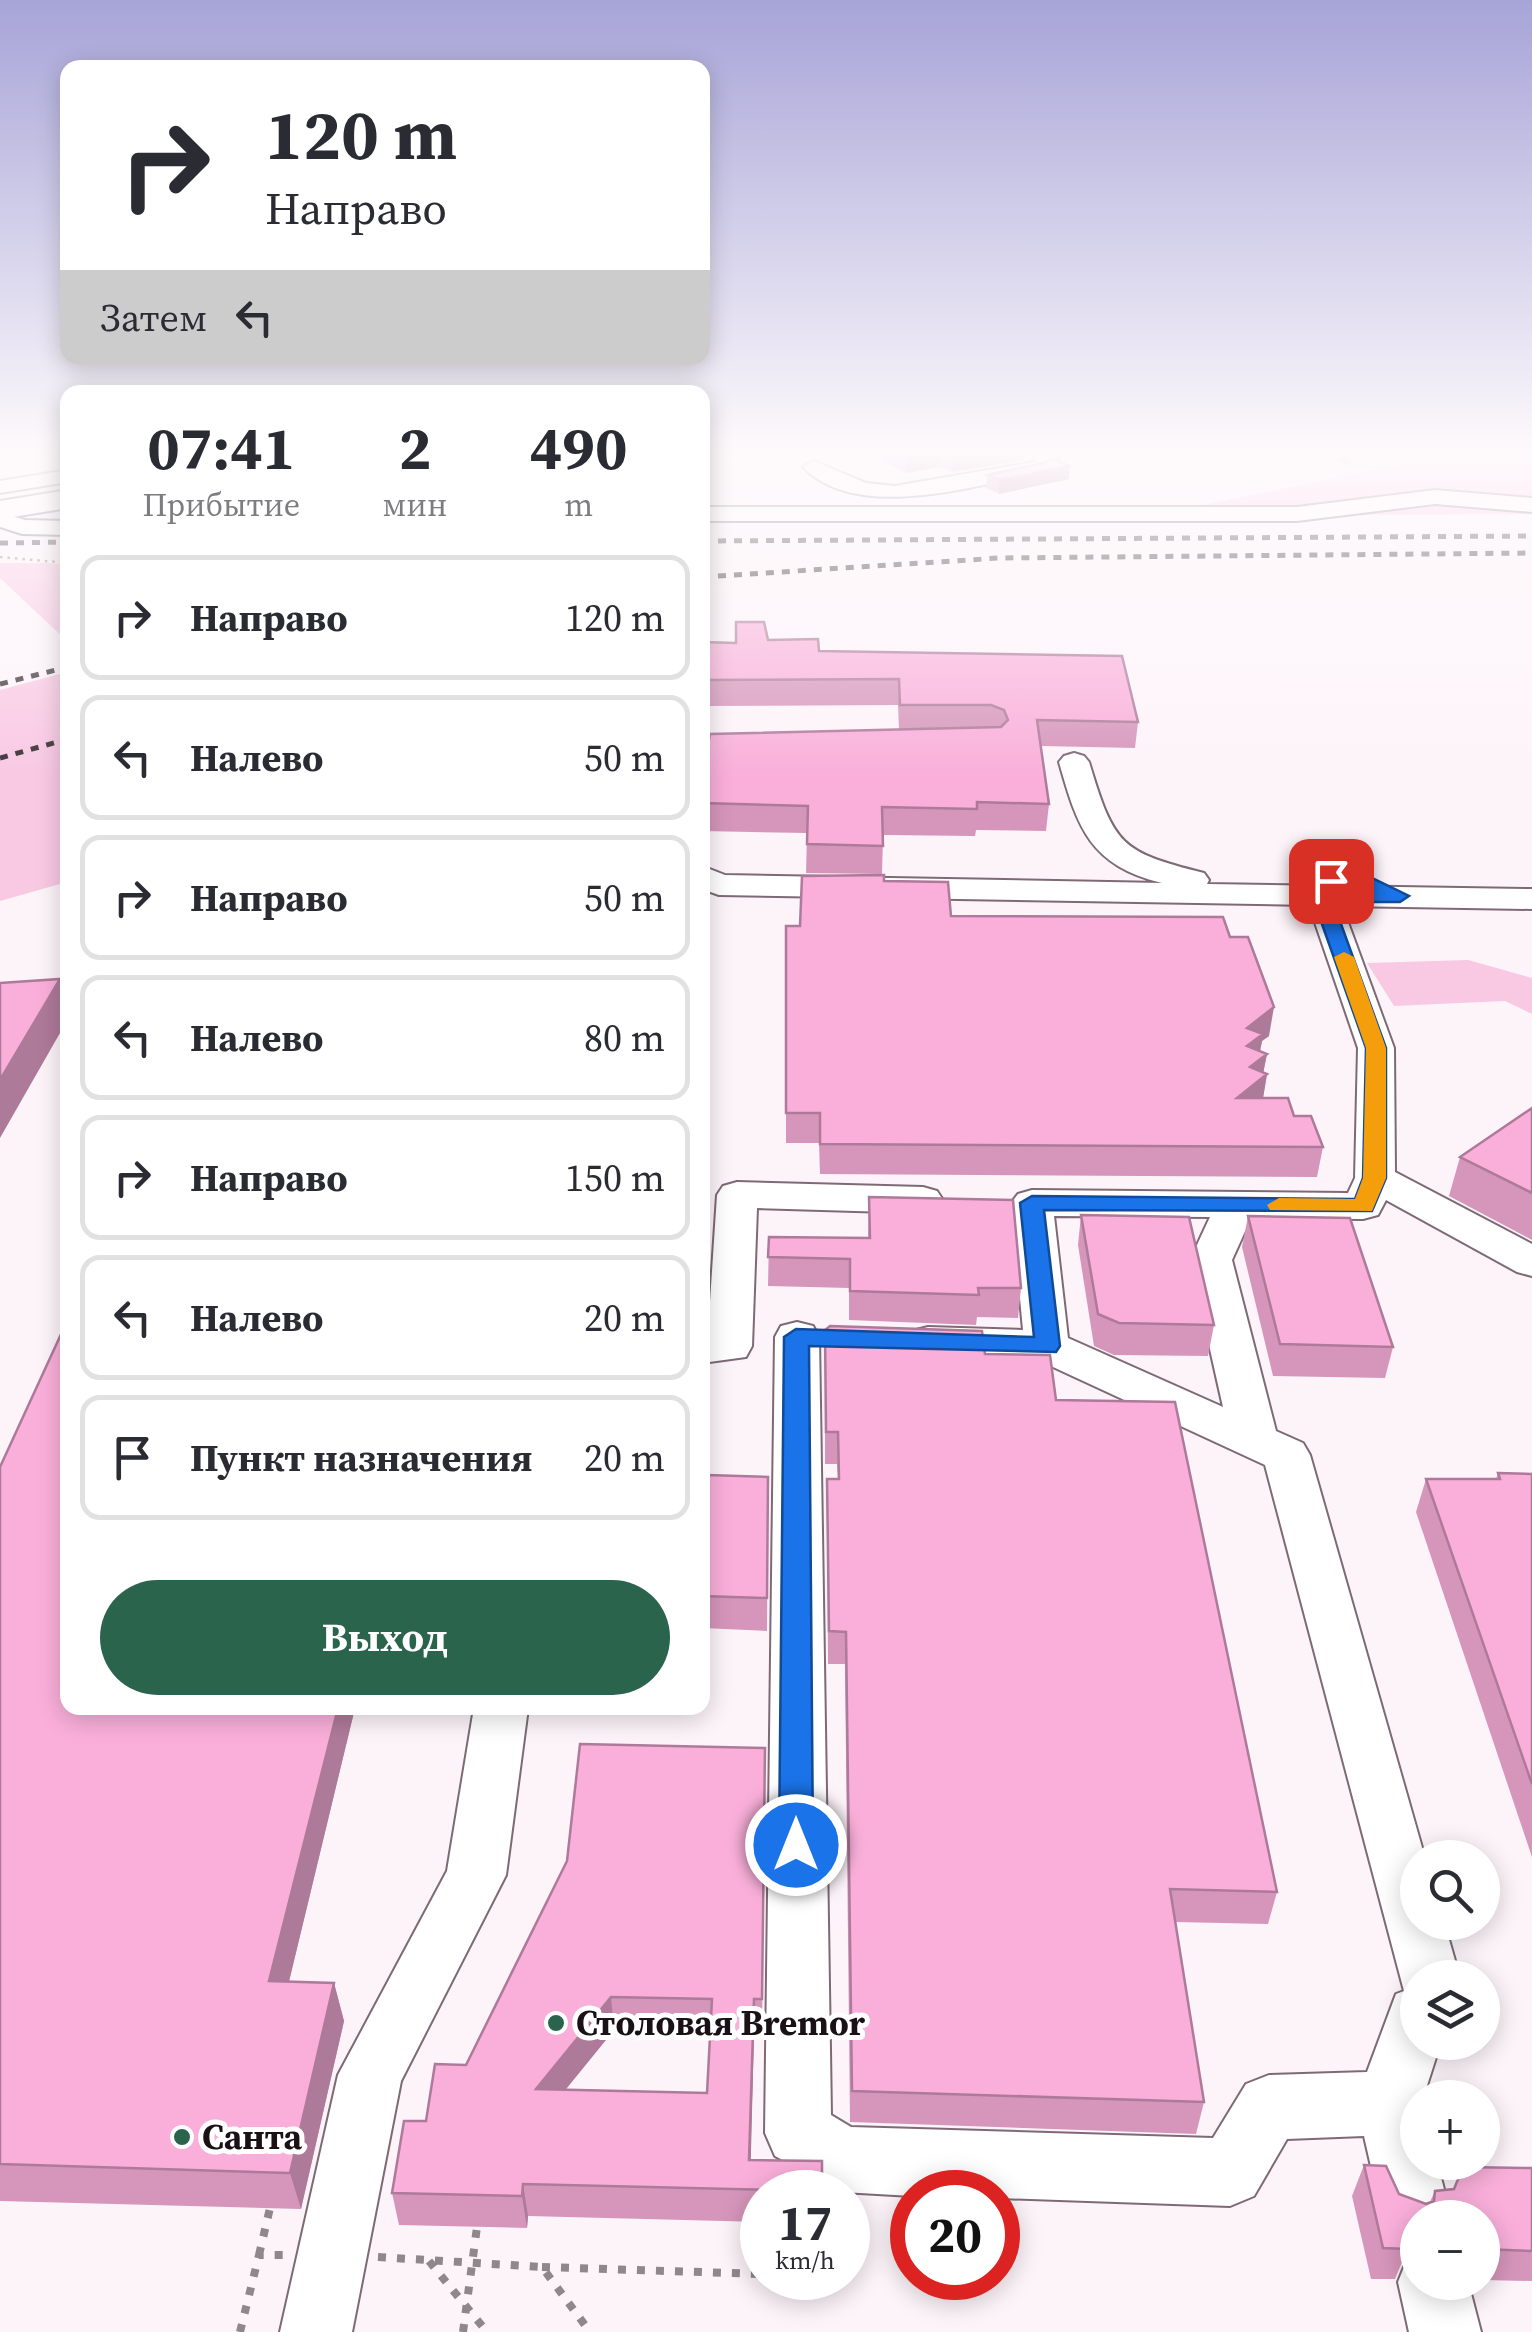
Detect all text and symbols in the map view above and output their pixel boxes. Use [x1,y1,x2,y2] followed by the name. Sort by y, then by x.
[265,86,457,182] text: 120 m
[100,100,230,230] icon: right
[265,177,447,239] text: Направо
[227,290,282,345] icon: left
[100,292,207,344] text: Затем
[147,407,295,489] text: 07:41
[399,407,431,489] text: 2
[530,407,627,489] text: 490
[143,483,300,527] text: Прибытие
[383,483,447,527] text: мин
[564,483,593,527] text: m
[105,590,160,645] icon: right
[190,592,348,644] text: Направо
[565,592,665,644] text: 120 m
[105,730,160,785] icon: left
[190,732,324,784] text: Налево
[584,732,665,784] text: 50 m
[1289,839,1374,924] pin
[1304,854,1359,909] icon: arrive
[105,870,160,925] icon: right
[190,872,348,924] text: Направо
[584,872,665,924] text: 50 m
[105,1010,160,1065] icon: left
[190,1012,324,1064] text: Налево
[584,1012,665,1064] text: 80 m
[105,1150,160,1205] icon: right
[190,1152,348,1204] text: Направо
[565,1152,665,1204] text: 150 m
[105,1290,160,1345] icon: left
[190,1292,324,1344] text: Налево
[584,1292,665,1344] text: 20 m
[105,1430,160,1485] icon: arrive
[190,1432,532,1484] text: Пункт назначения
[584,1432,665,1484] text: 20 m
[100,1580,670,1695] button: Выход
[744,1793,848,1897] position arrow
[1400,1840,1500,2300] map controls
[1400,1840,1500,1940] button: search
[1400,1960,1500,2060] button: layers
[576,1999,866,2047] place label: Столовая Bremor
[545,2012,567,2034] marker: Столовая Bremor
[1400,2080,1500,2180] button: +
[202,2113,303,2161] place label: Санта
[171,2126,193,2148] marker: Санта
[890,2170,1020,2300] speed limit sign: 20
[778,2188,832,2257] text: 17
[1400,2200,1500,2300] button: −
[775,2243,835,2277] text: km/h

